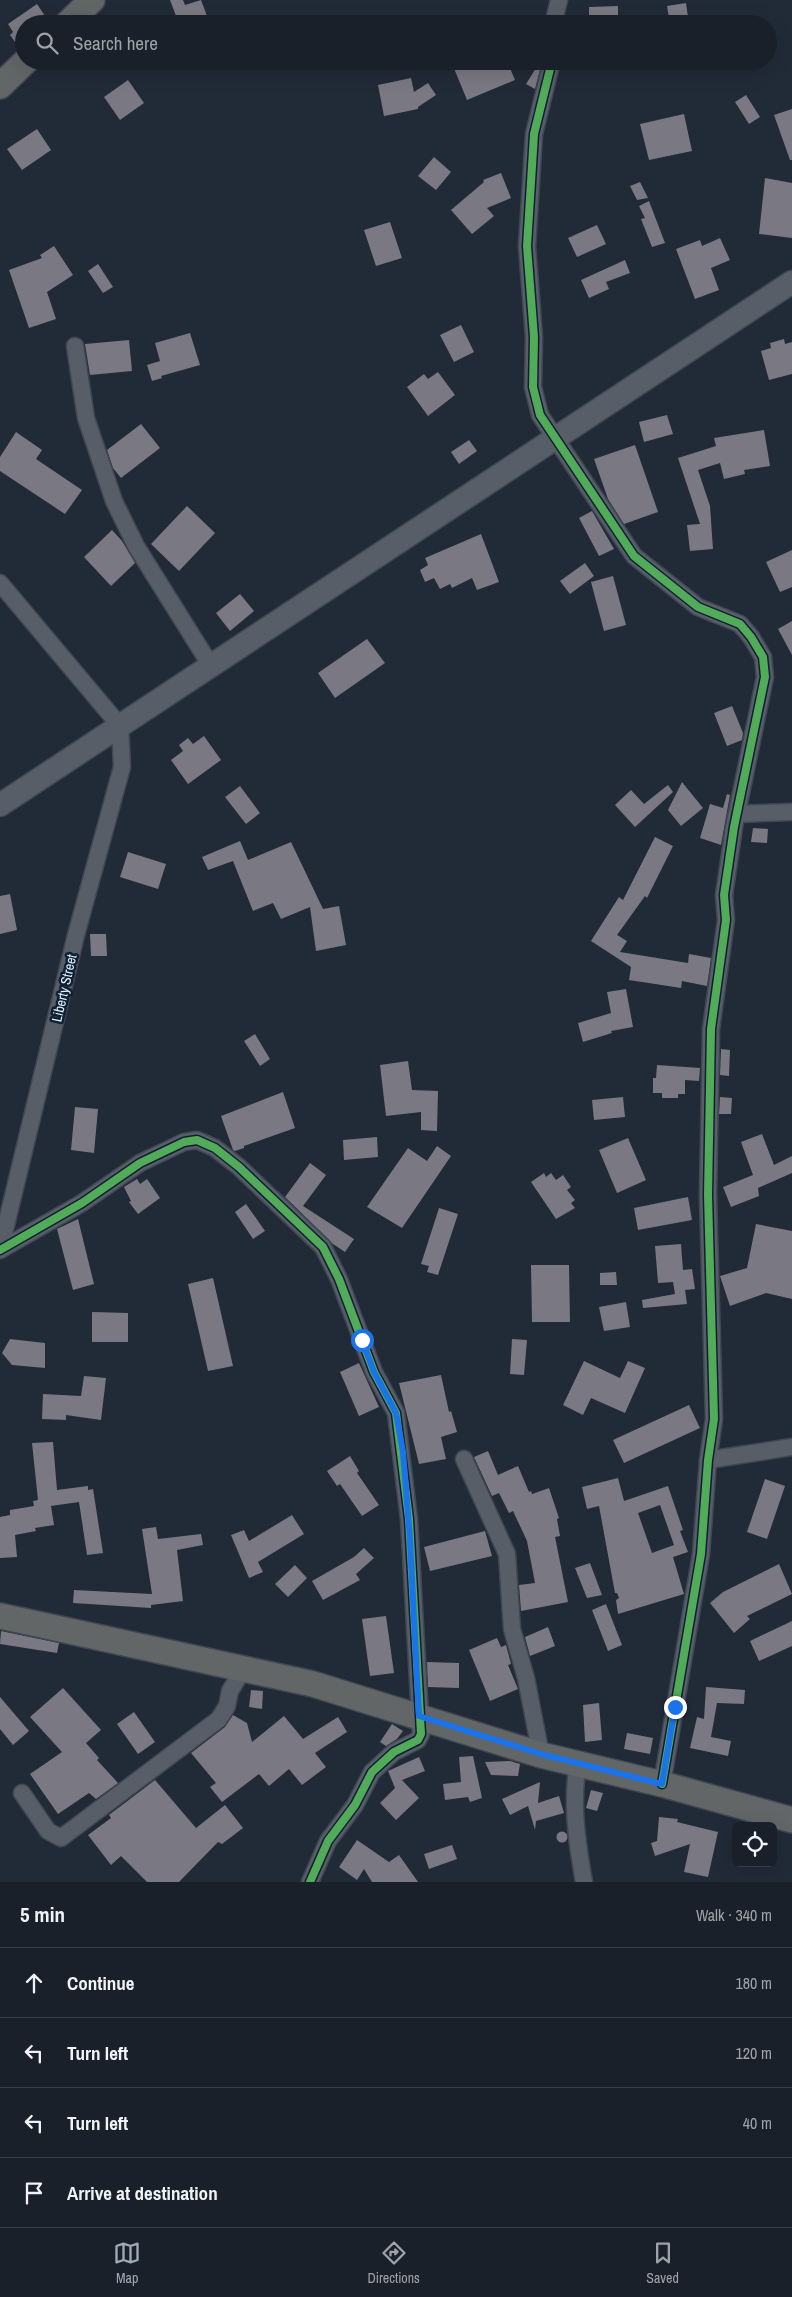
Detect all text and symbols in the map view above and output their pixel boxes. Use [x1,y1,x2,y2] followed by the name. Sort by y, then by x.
[15,15,777,70] search box
[33,29,61,57] icon: search
[73,30,158,56] text: Search here
[47,952,81,1024] street label: Liberty Street
[351,1329,374,1352] route start
[664,1696,687,1719] route end
[732,1822,777,1867] map controls
[732,1822,777,1867] button: locate
[20,1900,65,1929] text: 5 min
[696,1904,772,1926] text: Walk · 340 m
[20,1969,48,1997] icon: ahead
[67,1970,135,1996] text: Continue
[736,1972,772,1994] text: 180 m
[20,2039,48,2067] icon: left
[67,2040,128,2066] text: Turn left
[736,2042,772,2064] text: 120 m
[20,2109,48,2137] icon: left
[67,2110,128,2136] text: Turn left
[743,2112,772,2134] text: 40 m
[20,2179,48,2207] icon: arrive
[67,2180,218,2206] text: Arrive at destination
[113,2239,141,2287] tab: Map
[368,2239,420,2287] tab: Directions
[646,2239,679,2287] tab: Saved

